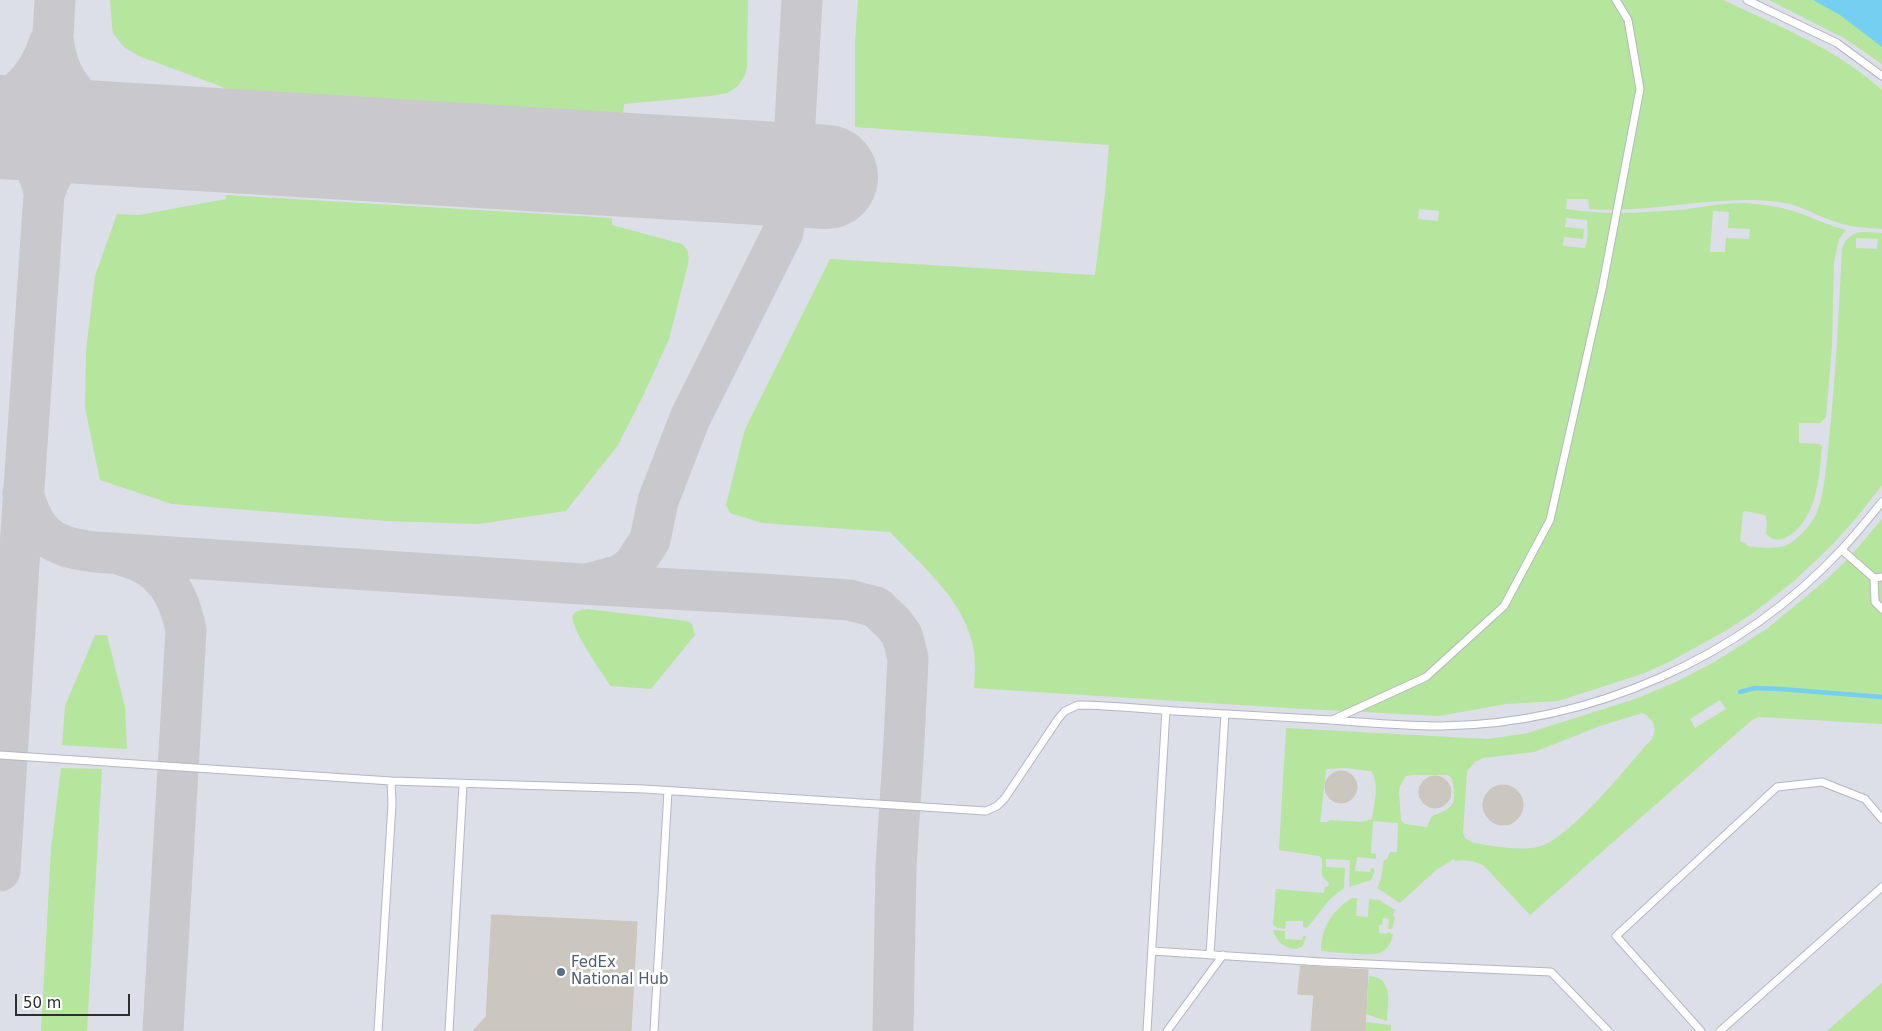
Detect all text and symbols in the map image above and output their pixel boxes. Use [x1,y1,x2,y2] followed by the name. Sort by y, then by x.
[571,954,669,989] place label: FedEx National Hub
[555,966,567,978] marker: FedEx National Hub
[18,984,132,1016] scale bar
[23,994,61,1012] text: 50 m

